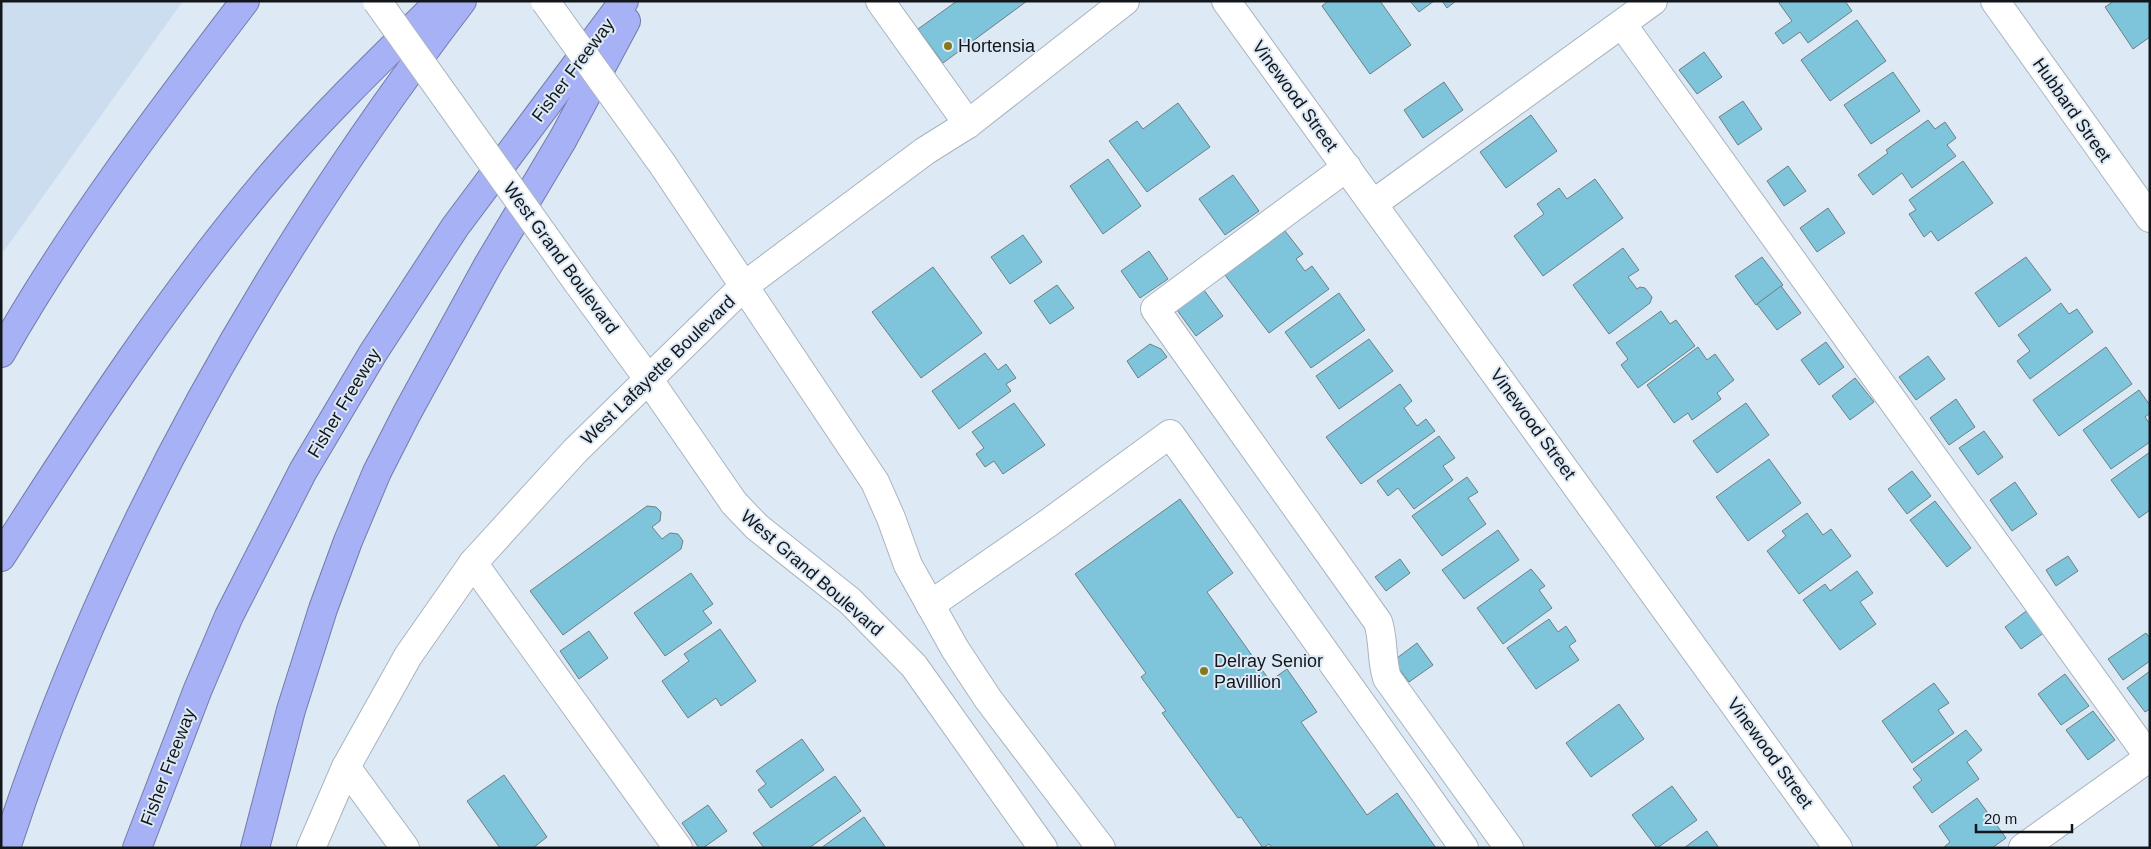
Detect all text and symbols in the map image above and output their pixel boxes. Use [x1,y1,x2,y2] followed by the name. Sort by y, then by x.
[528,14,618,126] street label: Fisher Freeway
[958,36,1036,56] place label: Hortensia
[1248,37,1342,155] street label: Vinewood Street
[942,40,954,52] marker: Hortensia
[2029,54,2115,166] street label: Hubbard Street
[499,179,623,337] street label: West Grand Boulevard
[577,291,739,449] street label: West Lafayette Boulevard
[303,345,385,461] street label: Fisher Freeway
[1486,365,1580,483] street label: Vinewood Street
[737,506,887,640] street label: West Grand Boulevard
[1214,651,1323,692] place label: Delray Senior Pavillion
[1198,665,1210,677] marker: Delray Senior Pavillion
[1723,694,1817,812] street label: Vinewood Street
[136,706,200,828] street label: Fisher Freeway
[1976,802,2072,834] scale bar
[1984,810,2017,827] text: 20 m

